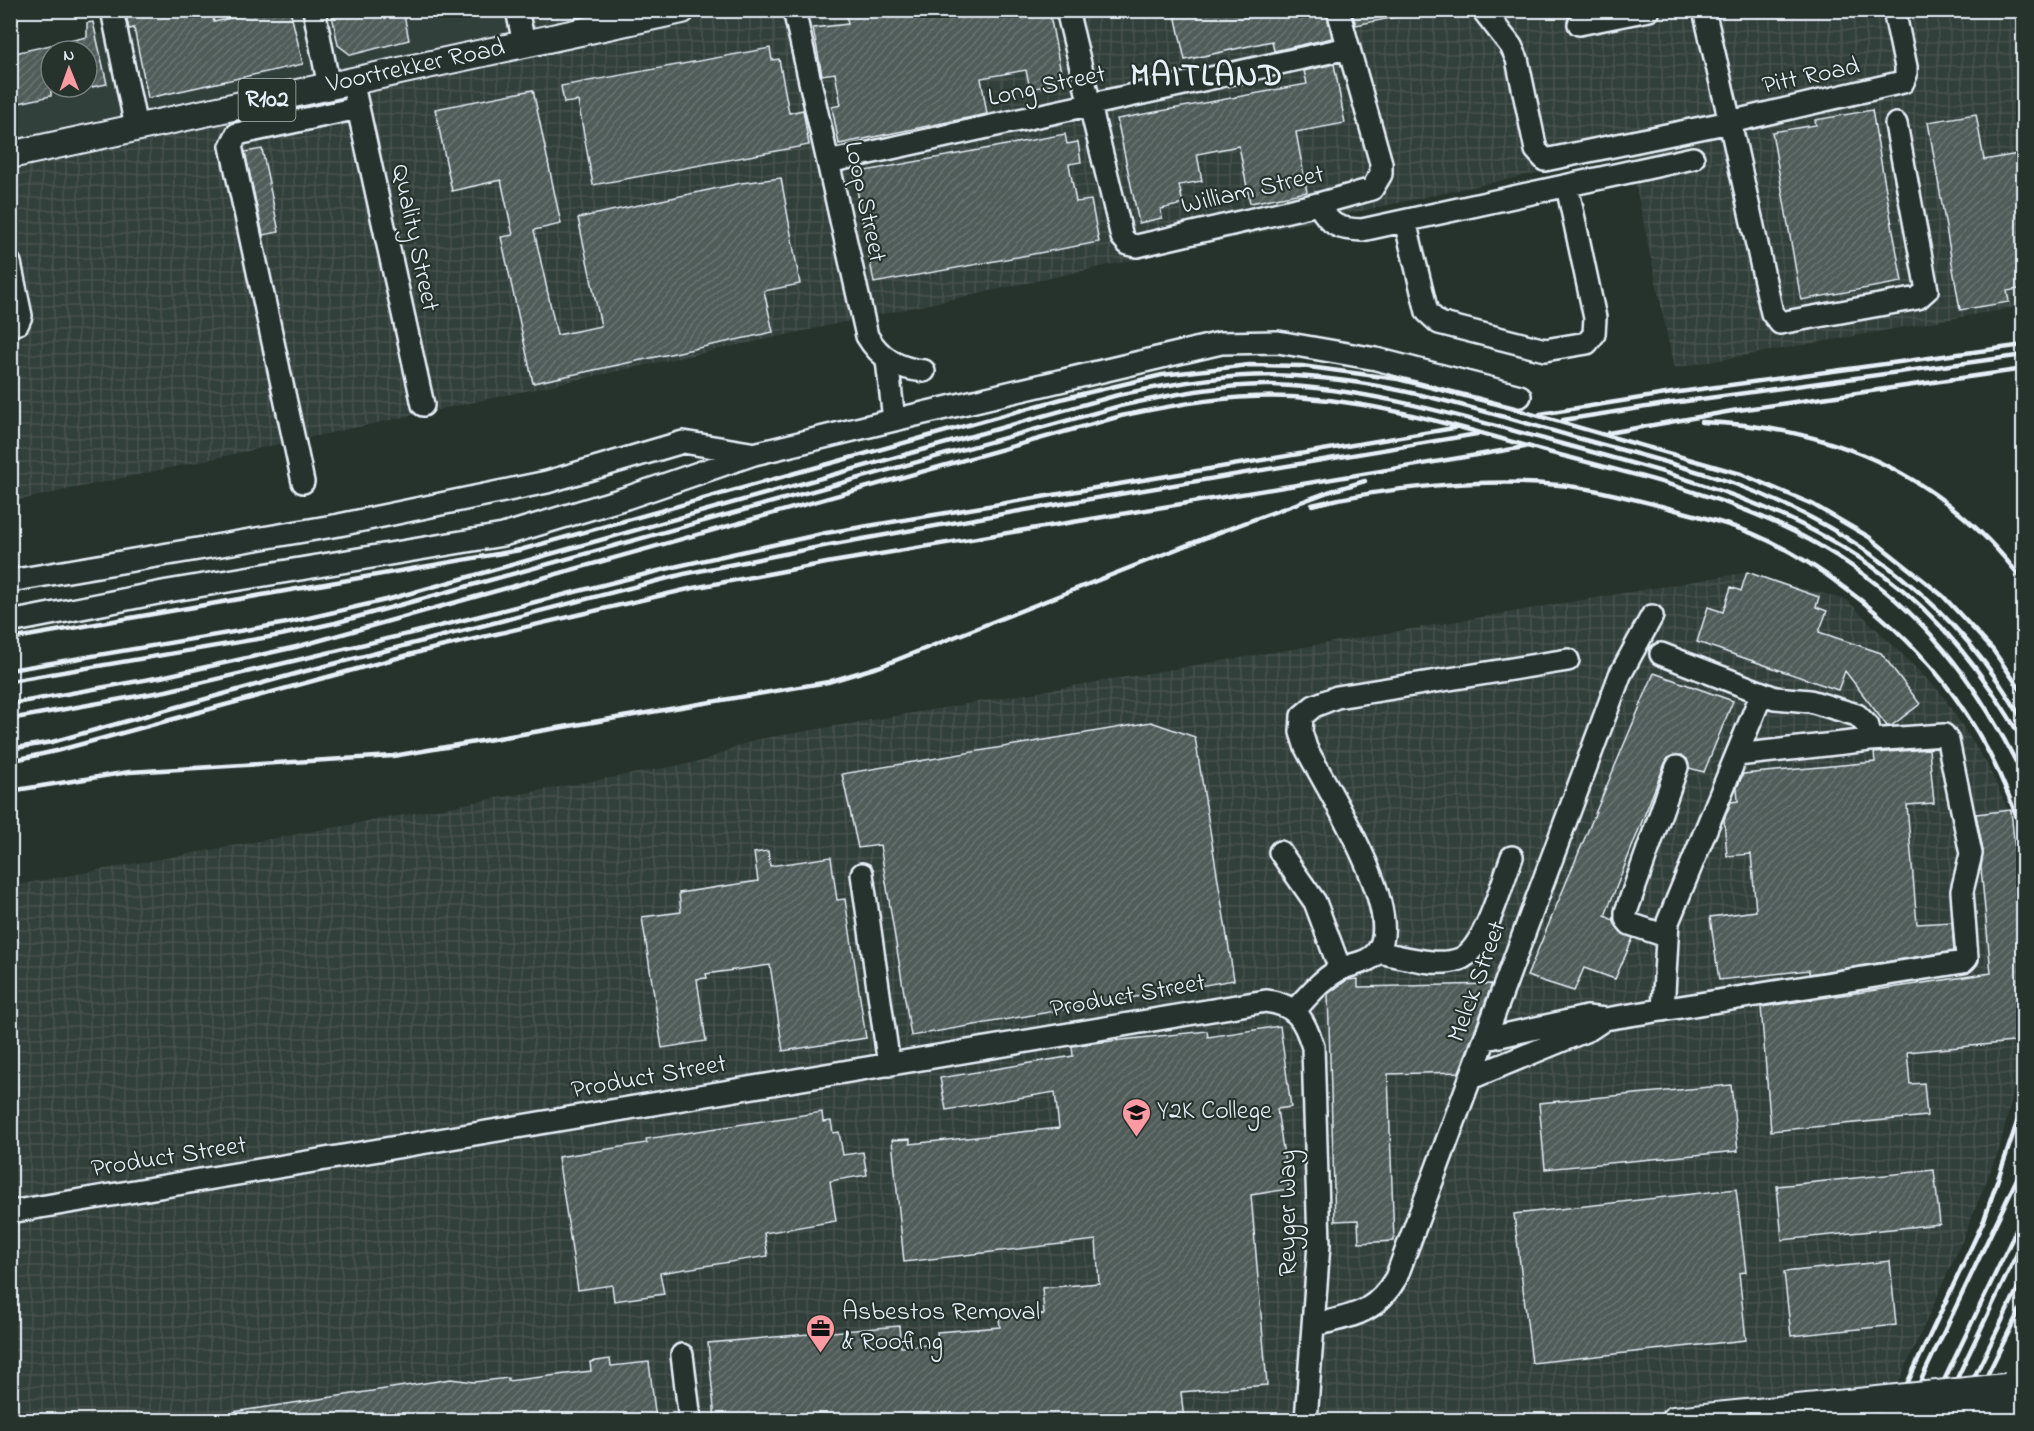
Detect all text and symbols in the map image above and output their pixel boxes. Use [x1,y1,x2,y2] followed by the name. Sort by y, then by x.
[322,29,509,105] street label: Voortrekker Road
[39,39,99,99] north arrow
[63,44,75,68] text: N
[1759,48,1864,106] street label: Pitt Road
[1130,54,1284,101] district label: MAITLAND
[985,56,1110,118] street label: Long Street
[238,79,296,121] road number: R102
[833,138,895,266] street label: Loop Street
[1178,156,1329,226] street label: William Street
[380,161,448,315] street label: Quality Street
[1438,916,1518,1048] street label: Melck Street
[1048,965,1209,1029] street label: Product Street
[569,1046,730,1110] street label: Product Street
[1157,1093,1272,1131] place label: Y2K College
[1120,1096,1152,1138] school or university icon: Y2K College
[89,1127,250,1189] street label: Product Street
[1270,1149,1308,1277] street label: Reyger Way
[842,1294,1040,1362] place label: Asbestos Removal & Roofing
[805,1312,837,1354] office icon: Asbestos Removal & Roofing

